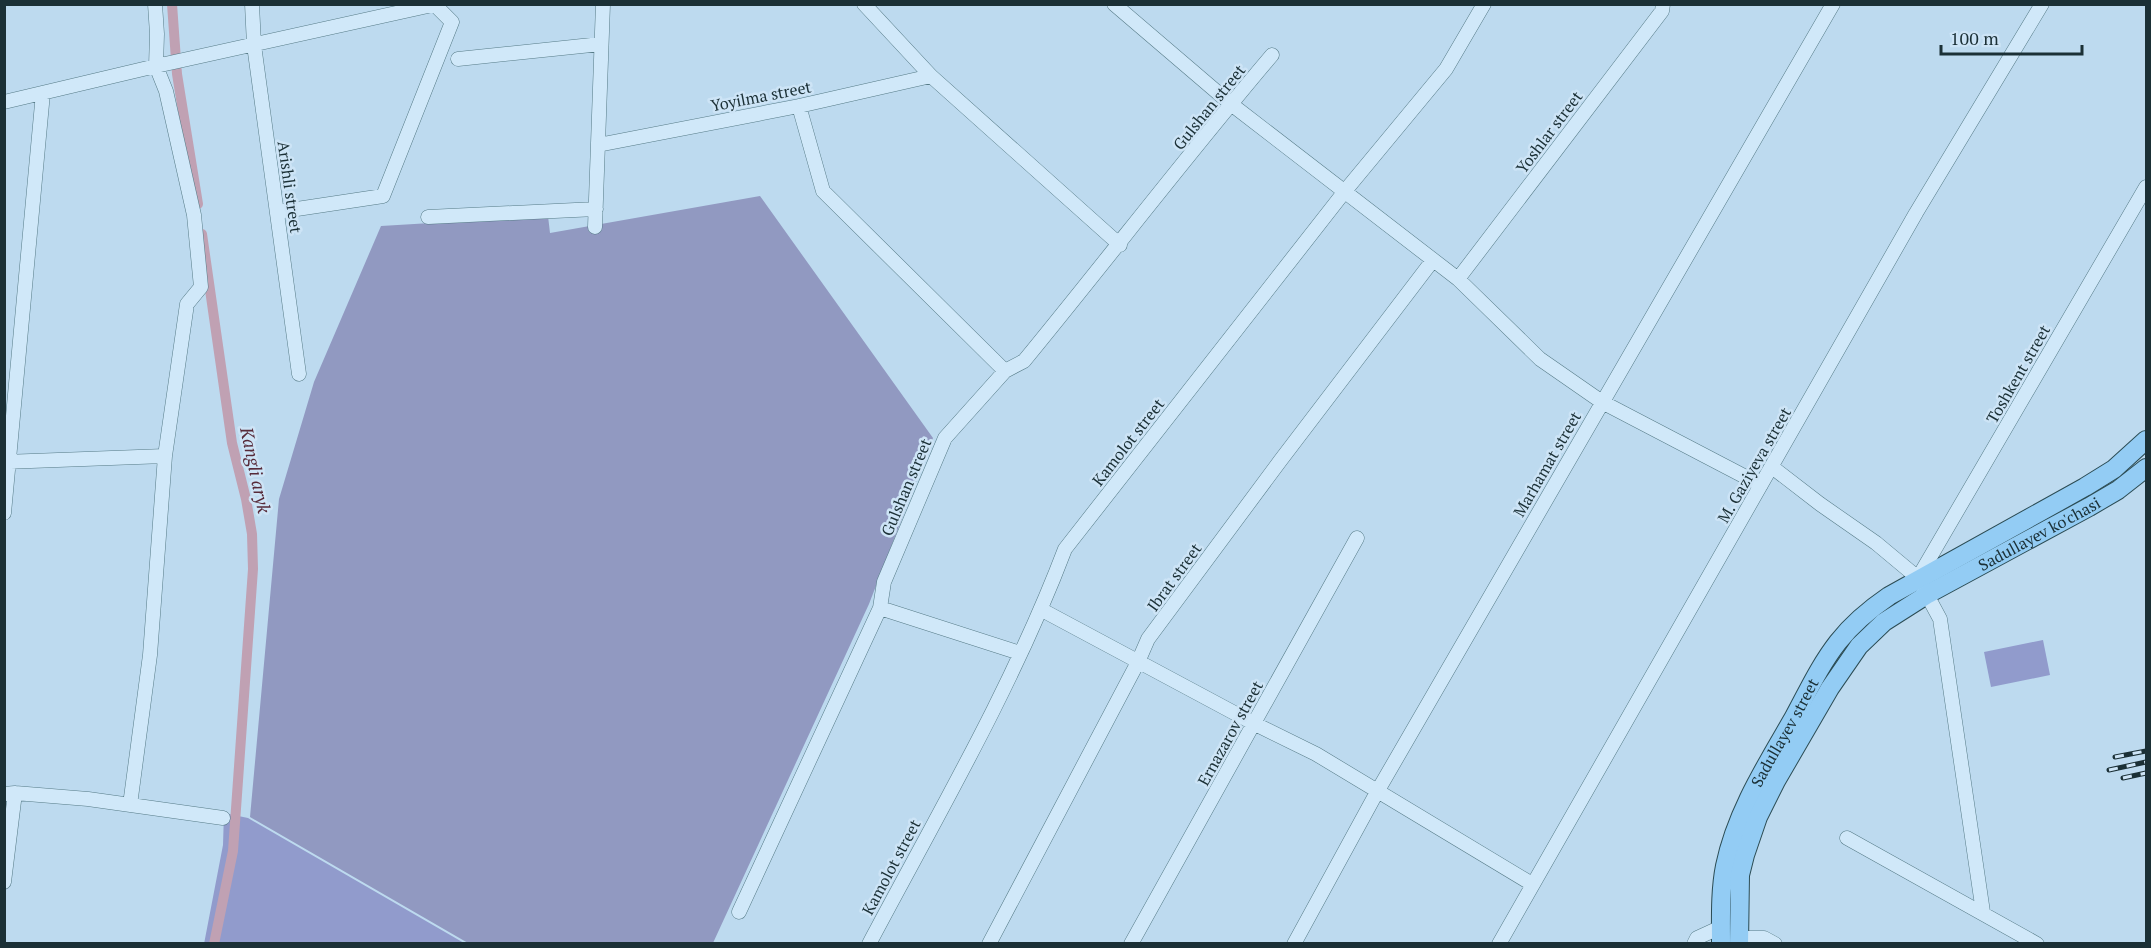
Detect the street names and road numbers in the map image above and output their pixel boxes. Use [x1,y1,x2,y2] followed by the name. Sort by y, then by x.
[1168,60,1250,154] street label: Gulshan street
[709,75,813,117] street label: Yoyilma street
[1511,86,1587,178] street label: Yoshlar street
[273,140,307,235] street label: Arishli street
[1981,321,2055,427] street label: Toshkent street
[1087,394,1169,490] street label: Kamolot street
[1712,403,1796,527] street label: M. Gaziyeva street
[1508,407,1586,521] street label: Marhamat street
[876,435,936,539] street label: Gulshan street
[1974,492,2105,576] street label: Sadullayev ko'chasi
[1142,538,1206,616] street label: Ibrat street
[1745,674,1824,791] street label: Sadullayev street
[1192,677,1268,789] street label: Ernazarov street
[857,815,925,919] street label: Kamolot street

